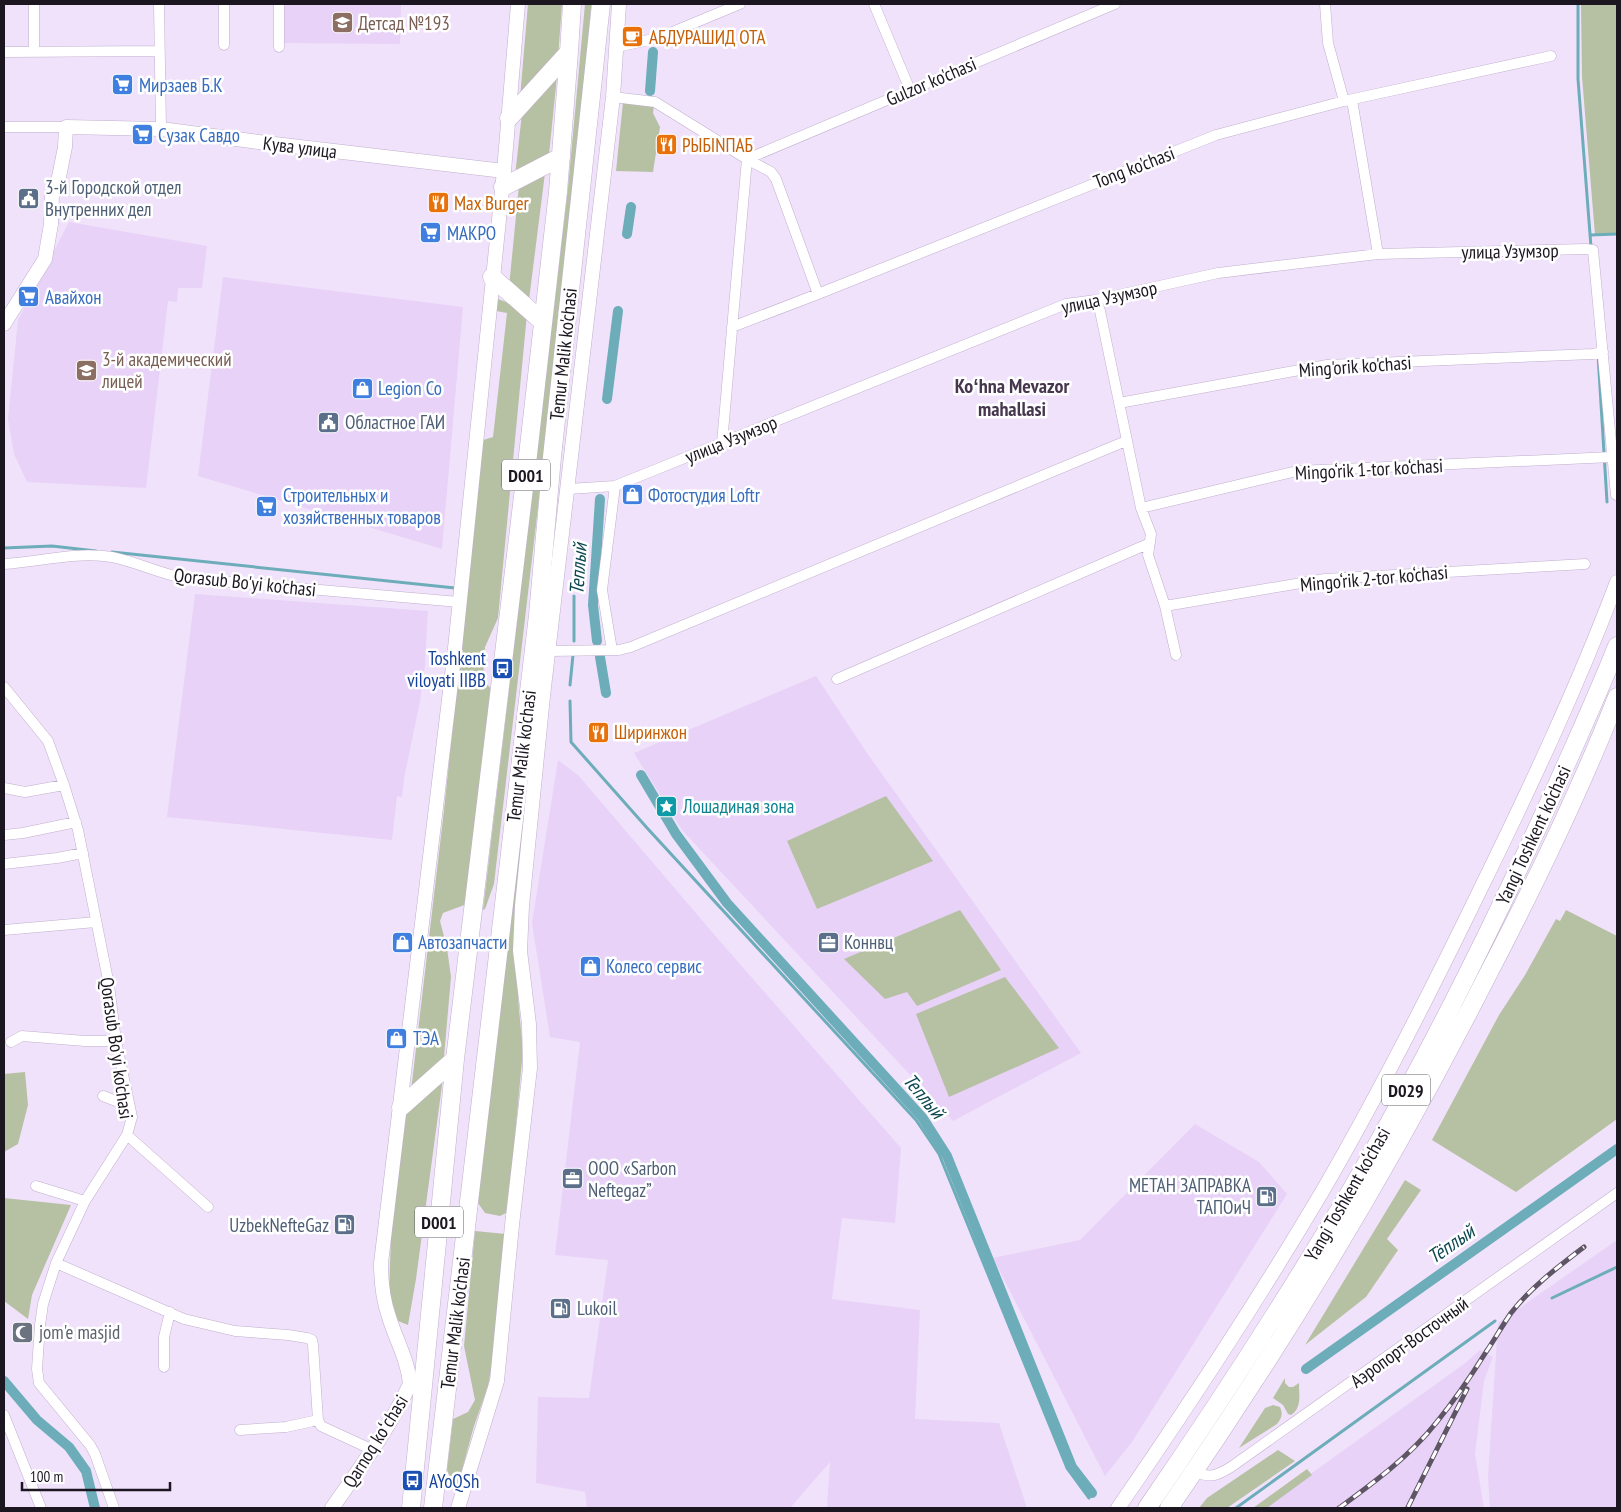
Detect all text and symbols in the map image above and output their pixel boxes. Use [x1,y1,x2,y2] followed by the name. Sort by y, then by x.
[330,11,354,35] school or university icon: Детсад №193
[358,11,450,35] place label: Детсад №193
[621,25,645,49] cafe icon: АБДУРАШИД ОТА
[649,25,765,49] place label: АБДУРАШИД ОТА
[882,51,980,111] street label: Gulzor ko'chasi
[111,73,135,97] supermarket icon: Мирзаев Б.К
[139,73,223,97] place label: Мирзаев Б.К
[130,123,154,147] supermarket icon: Сузак Савдо
[158,123,240,147] place label: Сузак Савдо
[262,131,338,163] street label: Кува улица
[654,133,678,157] restaurant icon: РЫБINПАБ
[682,133,753,157] place label: РЫБINПАБ
[1090,141,1178,193] street label: Tong ko'chasi
[45,175,181,221] place label: 3-й Городской отдел Внутренних дел
[17,186,41,210] public building icon: 3-й Городской отдел Внутренних дел
[426,191,450,215] restaurant icon: Max Burger
[454,191,530,215] place label: Max Burger
[419,221,443,245] supermarket icon: МАКРО
[447,221,496,245] place label: МАКРО
[1461,238,1559,264] street label: улица Узумзор
[1059,275,1159,319] street label: улица Узумзор
[17,285,41,309] supermarket icon: Авайхон
[45,285,102,309] place label: Авайхон
[544,287,582,421] street label: Temur Malik ko'chasi
[101,347,231,393] place label: 3-й академический лицей
[1298,350,1412,382] street label: Ming'orik ko'chasi
[74,358,98,382] school or university icon: 3-й академический лицей
[955,373,1069,422] district label: Koʻhna Mevazor mahallasi
[350,376,374,400] shop icon: Legion Co
[378,376,442,400] place label: Legion Co
[317,410,341,434] public building icon: Областное ГАИ
[345,410,445,434] place label: Областное ГАИ
[681,410,781,468] street label: улица Узумзор
[1294,453,1444,485] street label: Mingo‘rik 1-tor ko‘chasi
[502,460,550,490] road number: D001
[283,483,441,529] place label: Строительных и хозяйственных товаров
[620,483,644,507] shop icon: Фотостудия Loftr
[648,483,761,507] place label: Фотостудия Loftr
[255,494,279,518] supermarket icon: Строительных и хозяйственных товаров
[563,540,593,596] water label: Теплый
[1299,560,1449,596] street label: Mingo‘rik 2-tor ko‘chasi
[173,563,317,601] street label: Qorasub Bo'yi ko'chasi
[407,646,487,692] place label: Toshkent viloyati IIBB
[490,657,514,681] bus stop icon: Toshkent viloyati IIBB
[501,688,541,824] street label: Temur Malik ko'chasi
[586,720,610,744] restaurant icon: Ширинжон
[614,720,687,744] place label: Ширинжон
[1490,762,1576,908] street label: Yangi Toshkent ko‘chasi
[655,794,679,818] place icon: Лошадиная зона
[682,794,794,818] place label: Лошадиная зона
[390,930,414,954] shop icon: Автозапчасти
[418,930,507,954] place label: Автозапчасти
[816,930,840,954] office icon: Коннвц
[844,930,894,954] place label: Коннвц
[578,954,602,978] shop icon: Колесо сервис
[606,954,702,978] place label: Колесо сервис
[95,975,139,1121] street label: Qorasub Bo'yi ko'chasi
[385,1026,409,1050] shop icon: ТЭА
[413,1026,439,1050] place label: ТЭА
[898,1068,952,1126] water label: Теплый
[1382,1074,1430,1106] road number: D029
[1299,1123,1395,1265] street label: Yangi Toshkent ko‘chasi
[588,1156,676,1202] place label: ООО «Sarbon Neftegaz”
[560,1167,584,1191] office icon: ООО «Sarbon Neftegaz”
[1129,1173,1251,1219] place label: МЕТАН ЗАПРАВКА ТАПОиЧ
[1255,1184,1279,1208] fuel station icon: МЕТАН ЗАПРАВКА ТАПОиЧ
[415,1206,463,1238] road number: D001
[229,1213,329,1237] place label: UzbekNefteGaz
[333,1213,357,1237] fuel station icon: UzbekNefteGaz
[1422,1217,1481,1269] water label: Тёплый
[435,1255,475,1391] street label: Temur Malik ko'chasi
[1345,1291,1473,1393] street label: Аэропорт-Восточный
[549,1296,573,1320] fuel station icon: Lukoil
[577,1296,617,1320] place label: Lukoil
[11,1320,35,1344] mosque icon: jom'e masjid
[39,1320,120,1344] place label: jom'e masjid
[337,1390,413,1492] street label: Qarnoq koʻchasi
[22,1460,170,1492] scale bar
[30,1467,63,1486] text: 100 m
[401,1469,425,1493] bus stop icon: AYoQSh
[429,1469,479,1493] place label: AYoQSh

